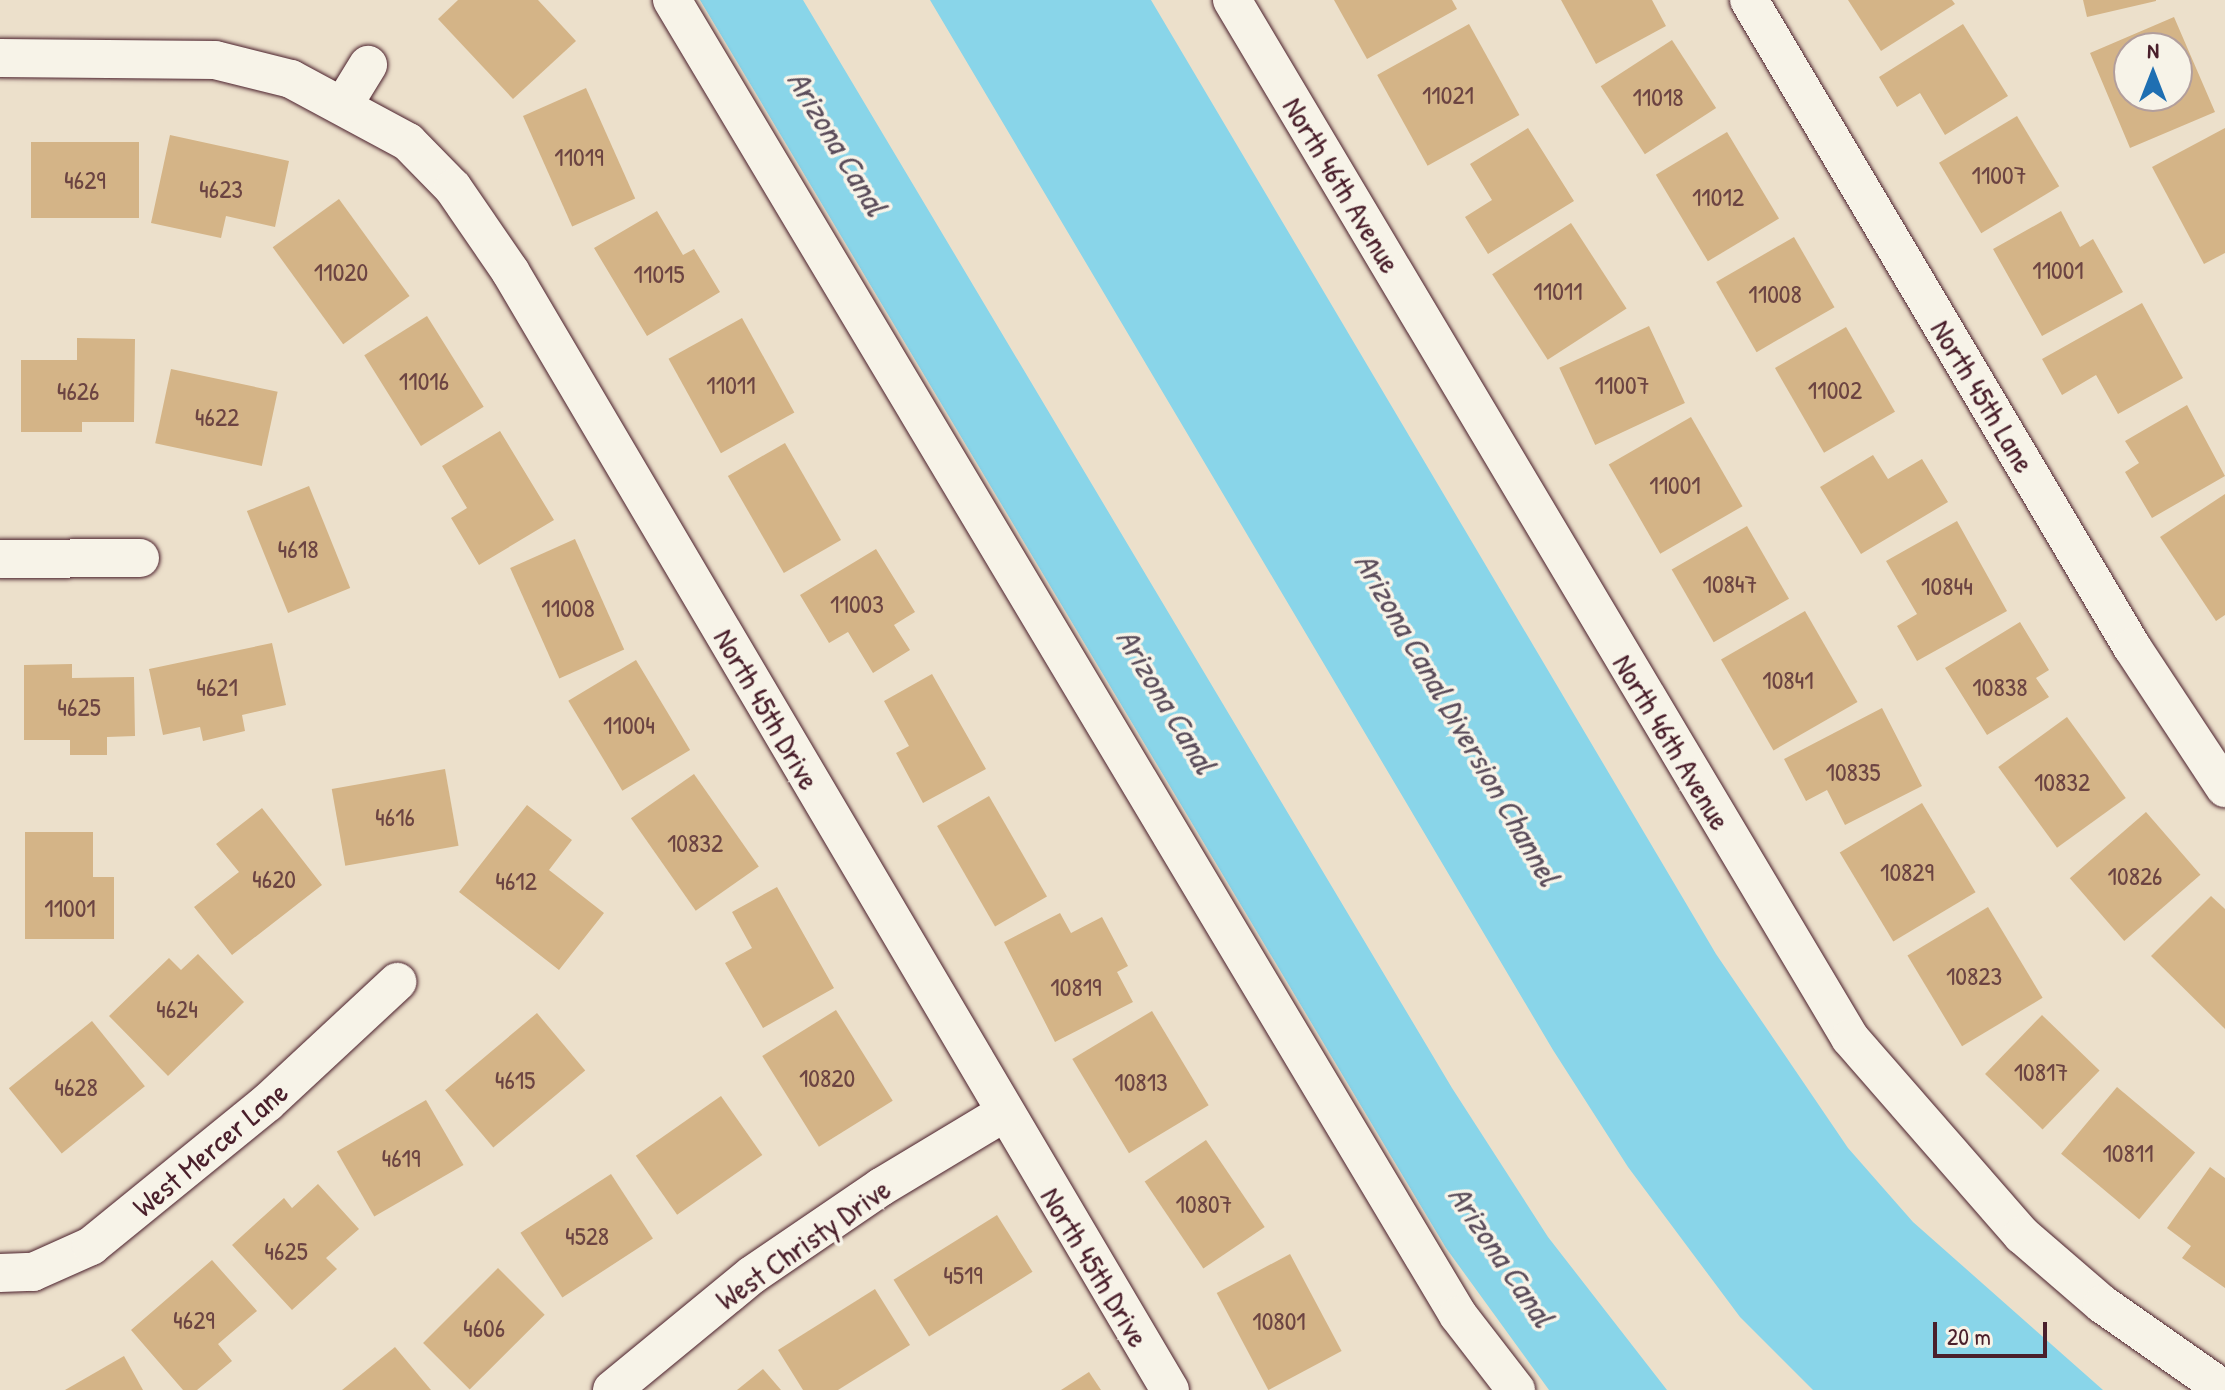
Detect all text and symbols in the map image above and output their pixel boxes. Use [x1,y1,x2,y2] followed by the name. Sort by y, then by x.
[2113,32,2193,112] north arrow
[2147,35,2159,65] text: N
[779,64,895,222] water label: Arizona Canal
[1422,79,1474,111] house number: 11021
[1632,81,1684,113] house number: 11018
[1275,91,1409,279] street label: North 46th Avenue
[554,141,604,173] house number: 11019
[1971,159,2027,191] house number: 11007
[64,164,106,196] house number: 4629
[199,173,243,205] house number: 4623
[1692,181,1744,213] house number: 11012
[2032,254,2084,286] house number: 11001
[314,256,368,288] house number: 11020
[634,258,684,290] house number: 11015
[1533,275,1583,307] house number: 11011
[1748,278,1802,310] house number: 11008
[1923,313,2043,479] street label: North 45th Lane
[399,365,449,397] house number: 11016
[706,369,756,401] house number: 11011
[1594,369,1650,401] house number: 11007
[1808,374,1862,406] house number: 11002
[57,375,99,407] house number: 4626
[195,401,239,433] house number: 4622
[1649,469,1701,501] house number: 11001
[278,533,318,565] house number: 4618
[1346,546,1568,892] water label: Arizona Canal Diversion Channel
[1703,568,1757,600] house number: 10847
[1921,570,1973,602] house number: 10844
[830,588,884,620] house number: 11003
[541,592,595,624] house number: 11008
[707,622,827,796] street label: North 45th Drive
[1108,622,1224,780] water label: Arizona Canal
[1605,648,1739,836] street label: North 46th Avenue
[1762,664,1814,696] house number: 10841
[196,671,238,703] house number: 4621
[1972,671,2028,703] house number: 10838
[57,691,101,723] house number: 4625
[603,709,655,741] house number: 11004
[1826,756,1880,788] house number: 10835
[2034,766,2090,798] house number: 10832
[375,801,415,833] house number: 4616
[667,827,723,859] house number: 10832
[1880,856,1934,888] house number: 10829
[2108,860,2162,892] house number: 10826
[252,863,296,895] house number: 4620
[495,865,537,897] house number: 4612
[44,892,96,924] house number: 11001
[1946,960,2002,992] house number: 10823
[1050,971,1102,1003] house number: 10819
[156,993,198,1025] house number: 4624
[2014,1056,2068,1088] house number: 10817
[799,1062,855,1094] house number: 10820
[495,1064,535,1096] house number: 4615
[1114,1066,1168,1098] house number: 10813
[54,1071,98,1103] house number: 4628
[125,1074,295,1224] street label: West Mercer Lane
[2102,1137,2154,1169] house number: 10811
[381,1142,421,1174] house number: 4619
[709,1171,897,1317] street label: West Christy Drive
[1440,1178,1562,1334] water label: Arizona Canal
[1033,1181,1157,1353] street label: North 45th Drive
[1176,1188,1232,1220] house number: 10807
[565,1220,609,1252] house number: 4528
[264,1235,308,1267] house number: 4625
[943,1259,983,1291] house number: 4519
[173,1304,215,1336] house number: 4629
[1252,1305,1306,1337] house number: 10801
[1937,1306,2051,1356] scale bar
[463,1312,505,1344] house number: 4606
[1947,1320,1991,1352] text: 20 m

